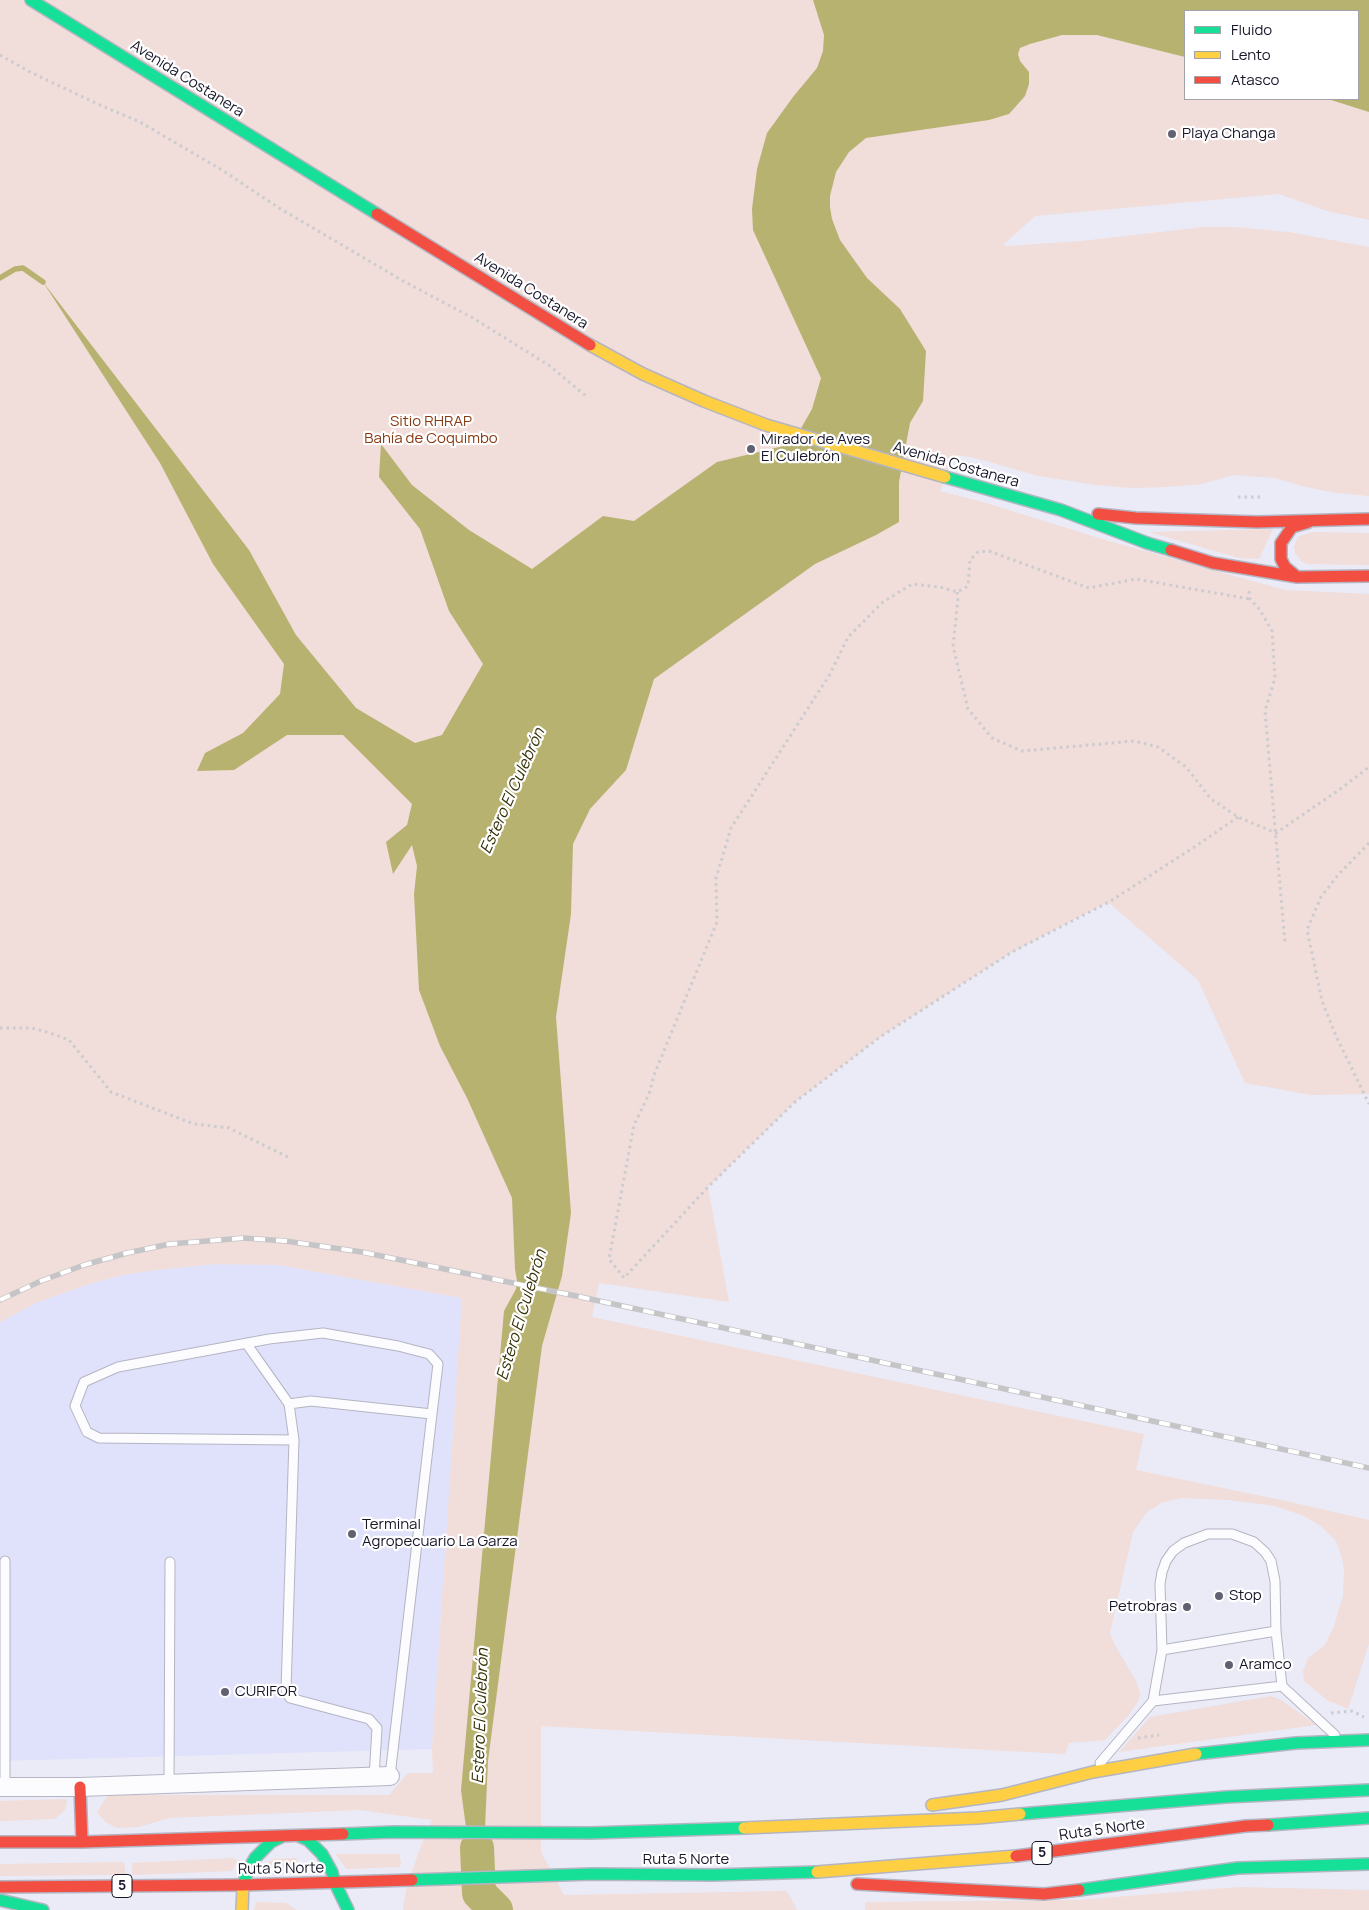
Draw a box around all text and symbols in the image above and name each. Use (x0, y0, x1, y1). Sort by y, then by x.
legend (1184, 10, 1359, 100)
text: Fluido (1231, 19, 1272, 40)
street label: Avenida Costanera (127, 37, 247, 121)
text: Lento (1231, 44, 1271, 65)
text: Atasco (1231, 69, 1279, 90)
place label: Playa Changa (1182, 125, 1275, 143)
marker: Playa Changa (1166, 128, 1178, 140)
street label: Avenida Costanera (471, 249, 591, 333)
park label: Sitio RHRAP Bahía de Coquimbo (364, 413, 498, 448)
place label: Mirador de Aves El Culebrón (761, 431, 870, 466)
street label: Avenida Costanera (891, 438, 1021, 492)
marker: Mirador de Aves El Culebrón (745, 443, 757, 455)
water label: Estero El Culebrón (477, 725, 549, 857)
water label: Estero El Culebrón (493, 1247, 551, 1383)
place label: Terminal Agropecuario La Garza (362, 1516, 518, 1551)
marker: Terminal Agropecuario La Garza (346, 1528, 358, 1540)
place label: Stop (1229, 1587, 1262, 1605)
marker: Stop (1213, 1590, 1225, 1602)
place label: Petrobras (1109, 1598, 1177, 1616)
marker: Petrobras (1181, 1601, 1193, 1613)
water label: Estero El Culebrón (469, 1648, 493, 1784)
place label: Aramco (1239, 1656, 1292, 1674)
marker: Aramco (1223, 1659, 1235, 1671)
place label: CURIFOR (235, 1683, 297, 1701)
marker: CURIFOR (219, 1686, 231, 1698)
street label: Ruta 5 Norte (1058, 1815, 1146, 1845)
road number: 5 (1032, 1842, 1052, 1865)
street label: Ruta 5 Norte (643, 1851, 729, 1869)
street label: Ruta 5 Norte (238, 1859, 324, 1879)
road number: 5 (112, 1874, 132, 1898)

